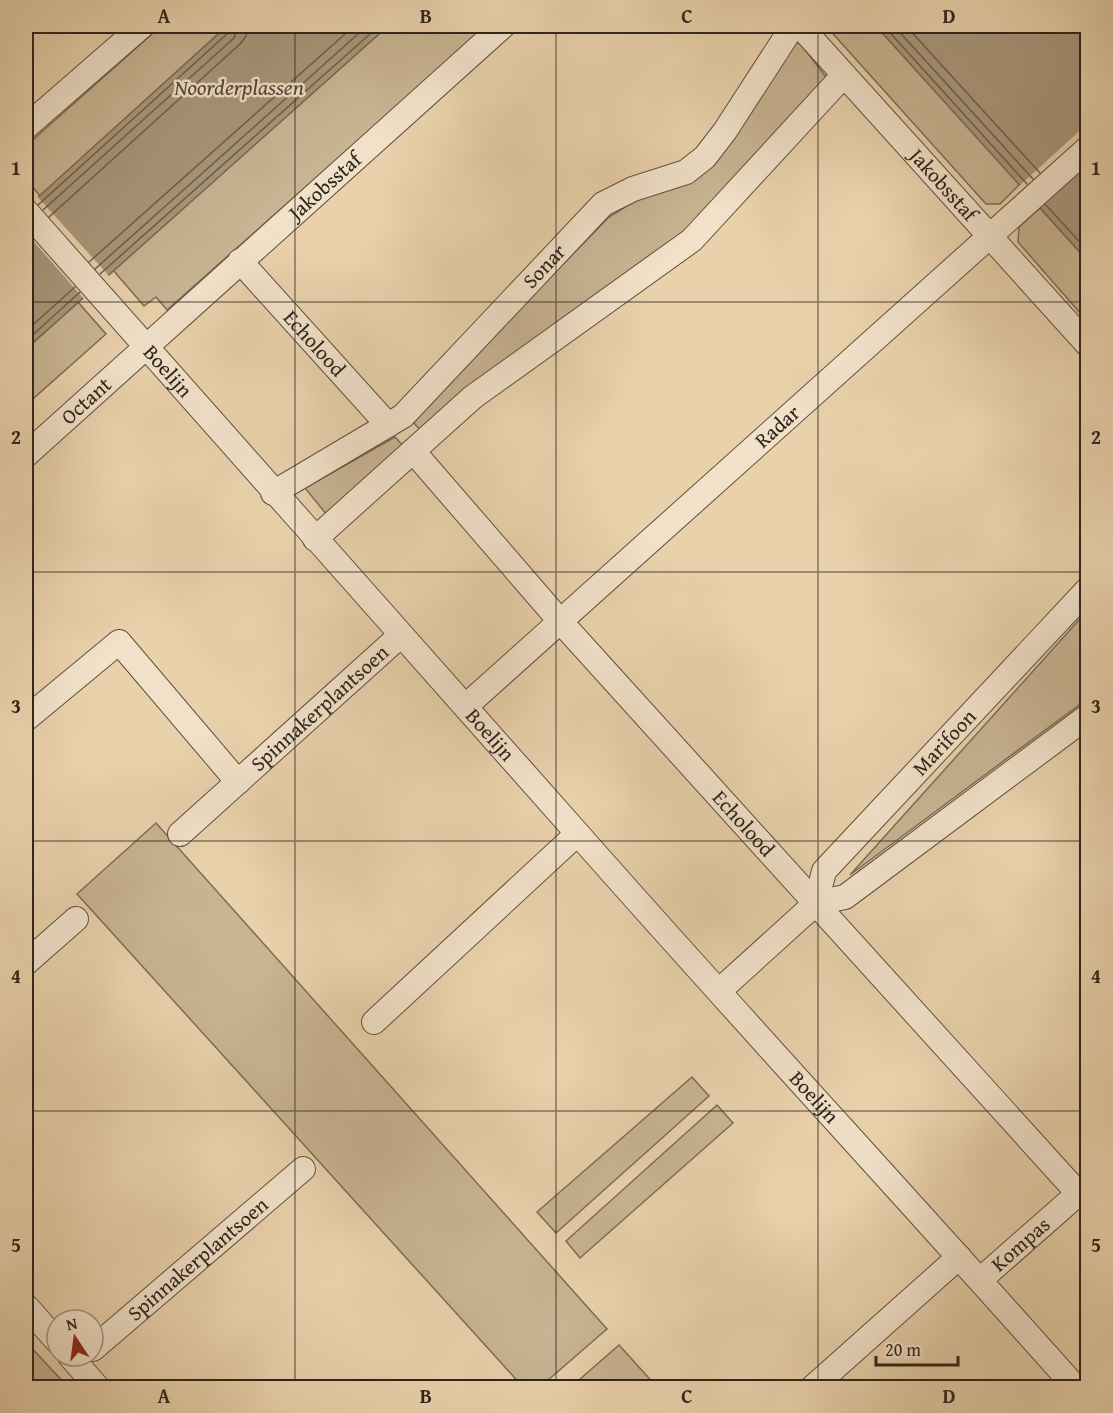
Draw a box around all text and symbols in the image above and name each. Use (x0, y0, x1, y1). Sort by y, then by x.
text: A (158, 1, 171, 30)
text: B (420, 1, 432, 30)
text: C (681, 1, 693, 30)
text: D (942, 1, 956, 30)
water label: Noorderplassen (173, 71, 304, 103)
street label: Jakobsstaf (900, 139, 987, 230)
street label: Jakobsstaf (279, 143, 370, 229)
text: 1 (11, 153, 21, 182)
text: 1 (1091, 153, 1101, 182)
street label: Sonar (515, 236, 573, 295)
street label: Echolood (276, 303, 354, 384)
street label: Boelijn (136, 338, 200, 404)
street label: Octant (54, 369, 118, 432)
street label: Radar (747, 397, 807, 455)
text: 2 (11, 422, 21, 451)
text: 2 (1091, 422, 1101, 451)
street label: Spinnakerplantsoen (243, 637, 396, 779)
text: 3 (11, 691, 21, 720)
text: 3 (1091, 691, 1101, 720)
street label: Boelijn (459, 701, 523, 768)
street label: Marifoon (905, 702, 983, 783)
street label: Echolood (705, 783, 783, 864)
text: 4 (11, 961, 21, 990)
text: 4 (1091, 961, 1101, 990)
street label: Boelijn (782, 1064, 847, 1130)
street label: Spinnakerplantsoen (120, 1189, 275, 1328)
street label: Kompas (984, 1209, 1057, 1279)
text: 5 (11, 1230, 21, 1259)
text: 5 (1091, 1230, 1101, 1259)
north arrow (45, 1308, 105, 1368)
text: N (64, 1310, 80, 1336)
scale bar (876, 1329, 958, 1367)
text: 20 m (885, 1336, 921, 1363)
text: A (158, 1381, 171, 1410)
text: B (420, 1381, 432, 1410)
text: C (681, 1381, 693, 1410)
text: D (942, 1381, 956, 1410)

